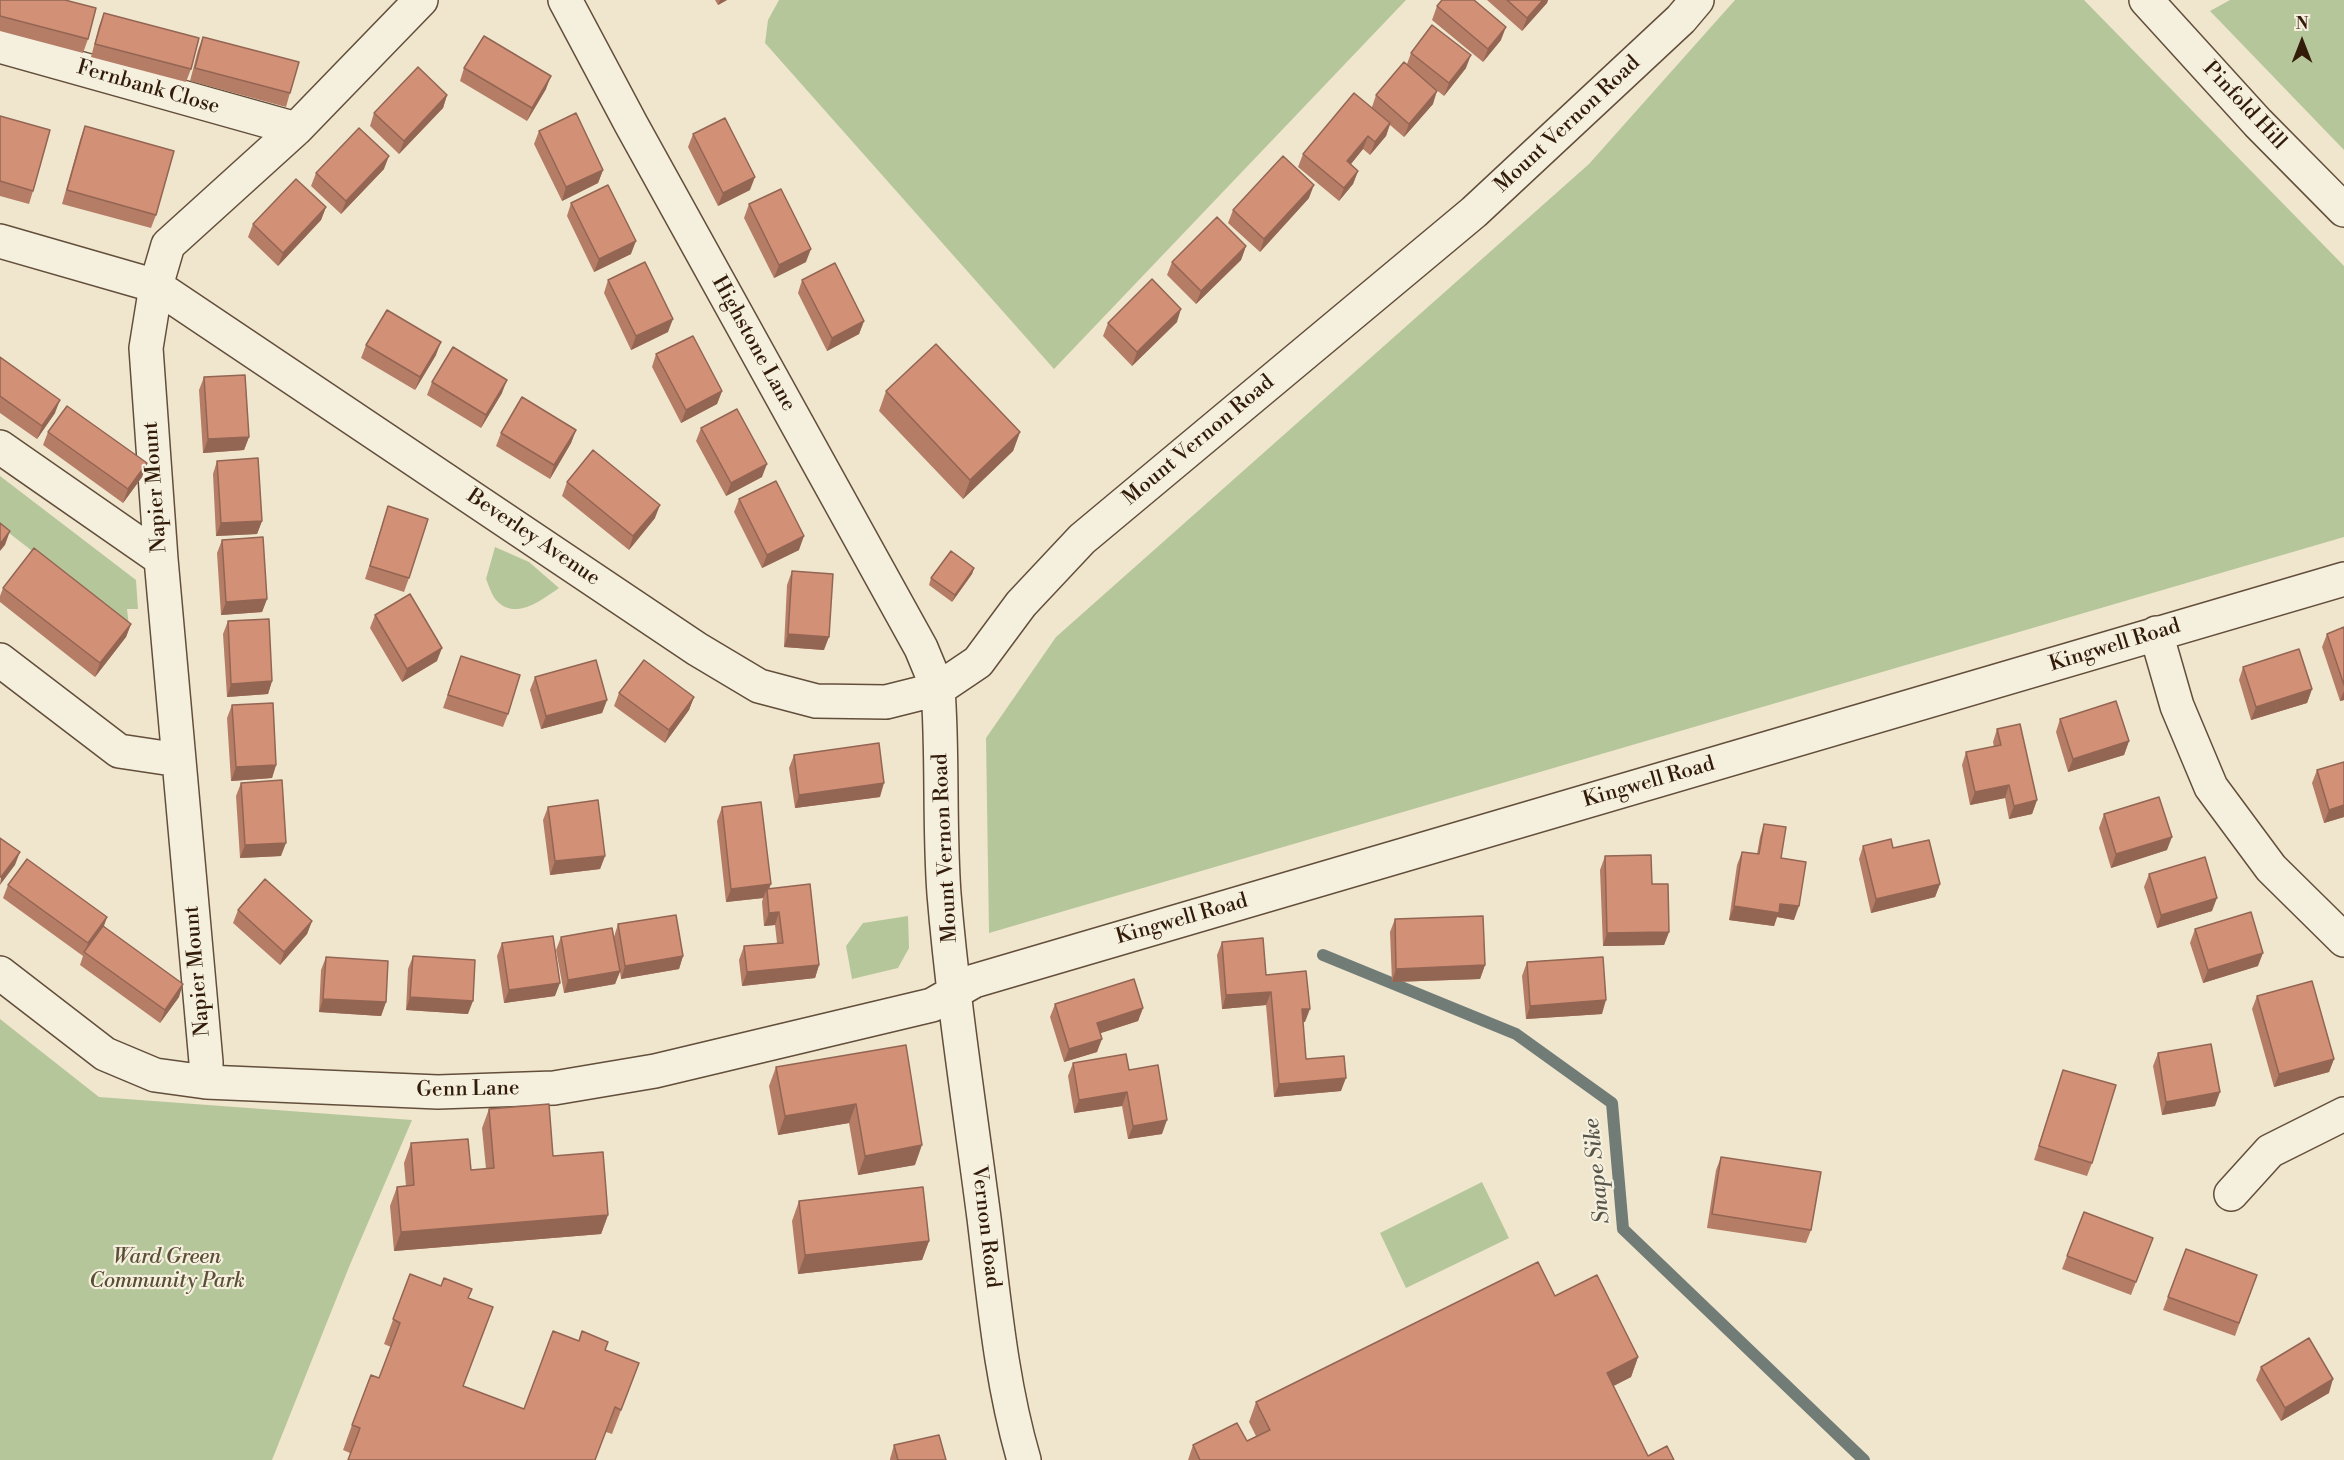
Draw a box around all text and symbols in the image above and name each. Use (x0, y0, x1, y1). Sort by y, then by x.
north arrow (2272, 12, 2332, 72)
text: N (2296, 14, 2308, 34)
street label: Mount Vernon Road (1490, 51, 1646, 199)
street label: Fernbank Close (74, 56, 222, 120)
street label: Pinfold Hill (2197, 57, 2291, 155)
street label: Highstone Lane (705, 272, 801, 416)
street label: Mount Vernon Road (1118, 370, 1280, 512)
street label: Napier Mount (139, 421, 173, 553)
street label: Beverley Avenue (462, 484, 604, 592)
street label: Kingwell Road (2046, 614, 2184, 678)
street label: Kingwell Road (1580, 752, 1718, 814)
street label: Mount Vernon Road (928, 753, 964, 943)
street label: Kingwell Road (1113, 889, 1251, 951)
street label: Napier Mount (180, 905, 216, 1037)
street label: Genn Lane (416, 1077, 520, 1103)
water label: Snape Sike (1579, 1117, 1617, 1225)
street label: Vernon Road (965, 1164, 1005, 1290)
park label: Ward Green Community Park (89, 1245, 245, 1295)

